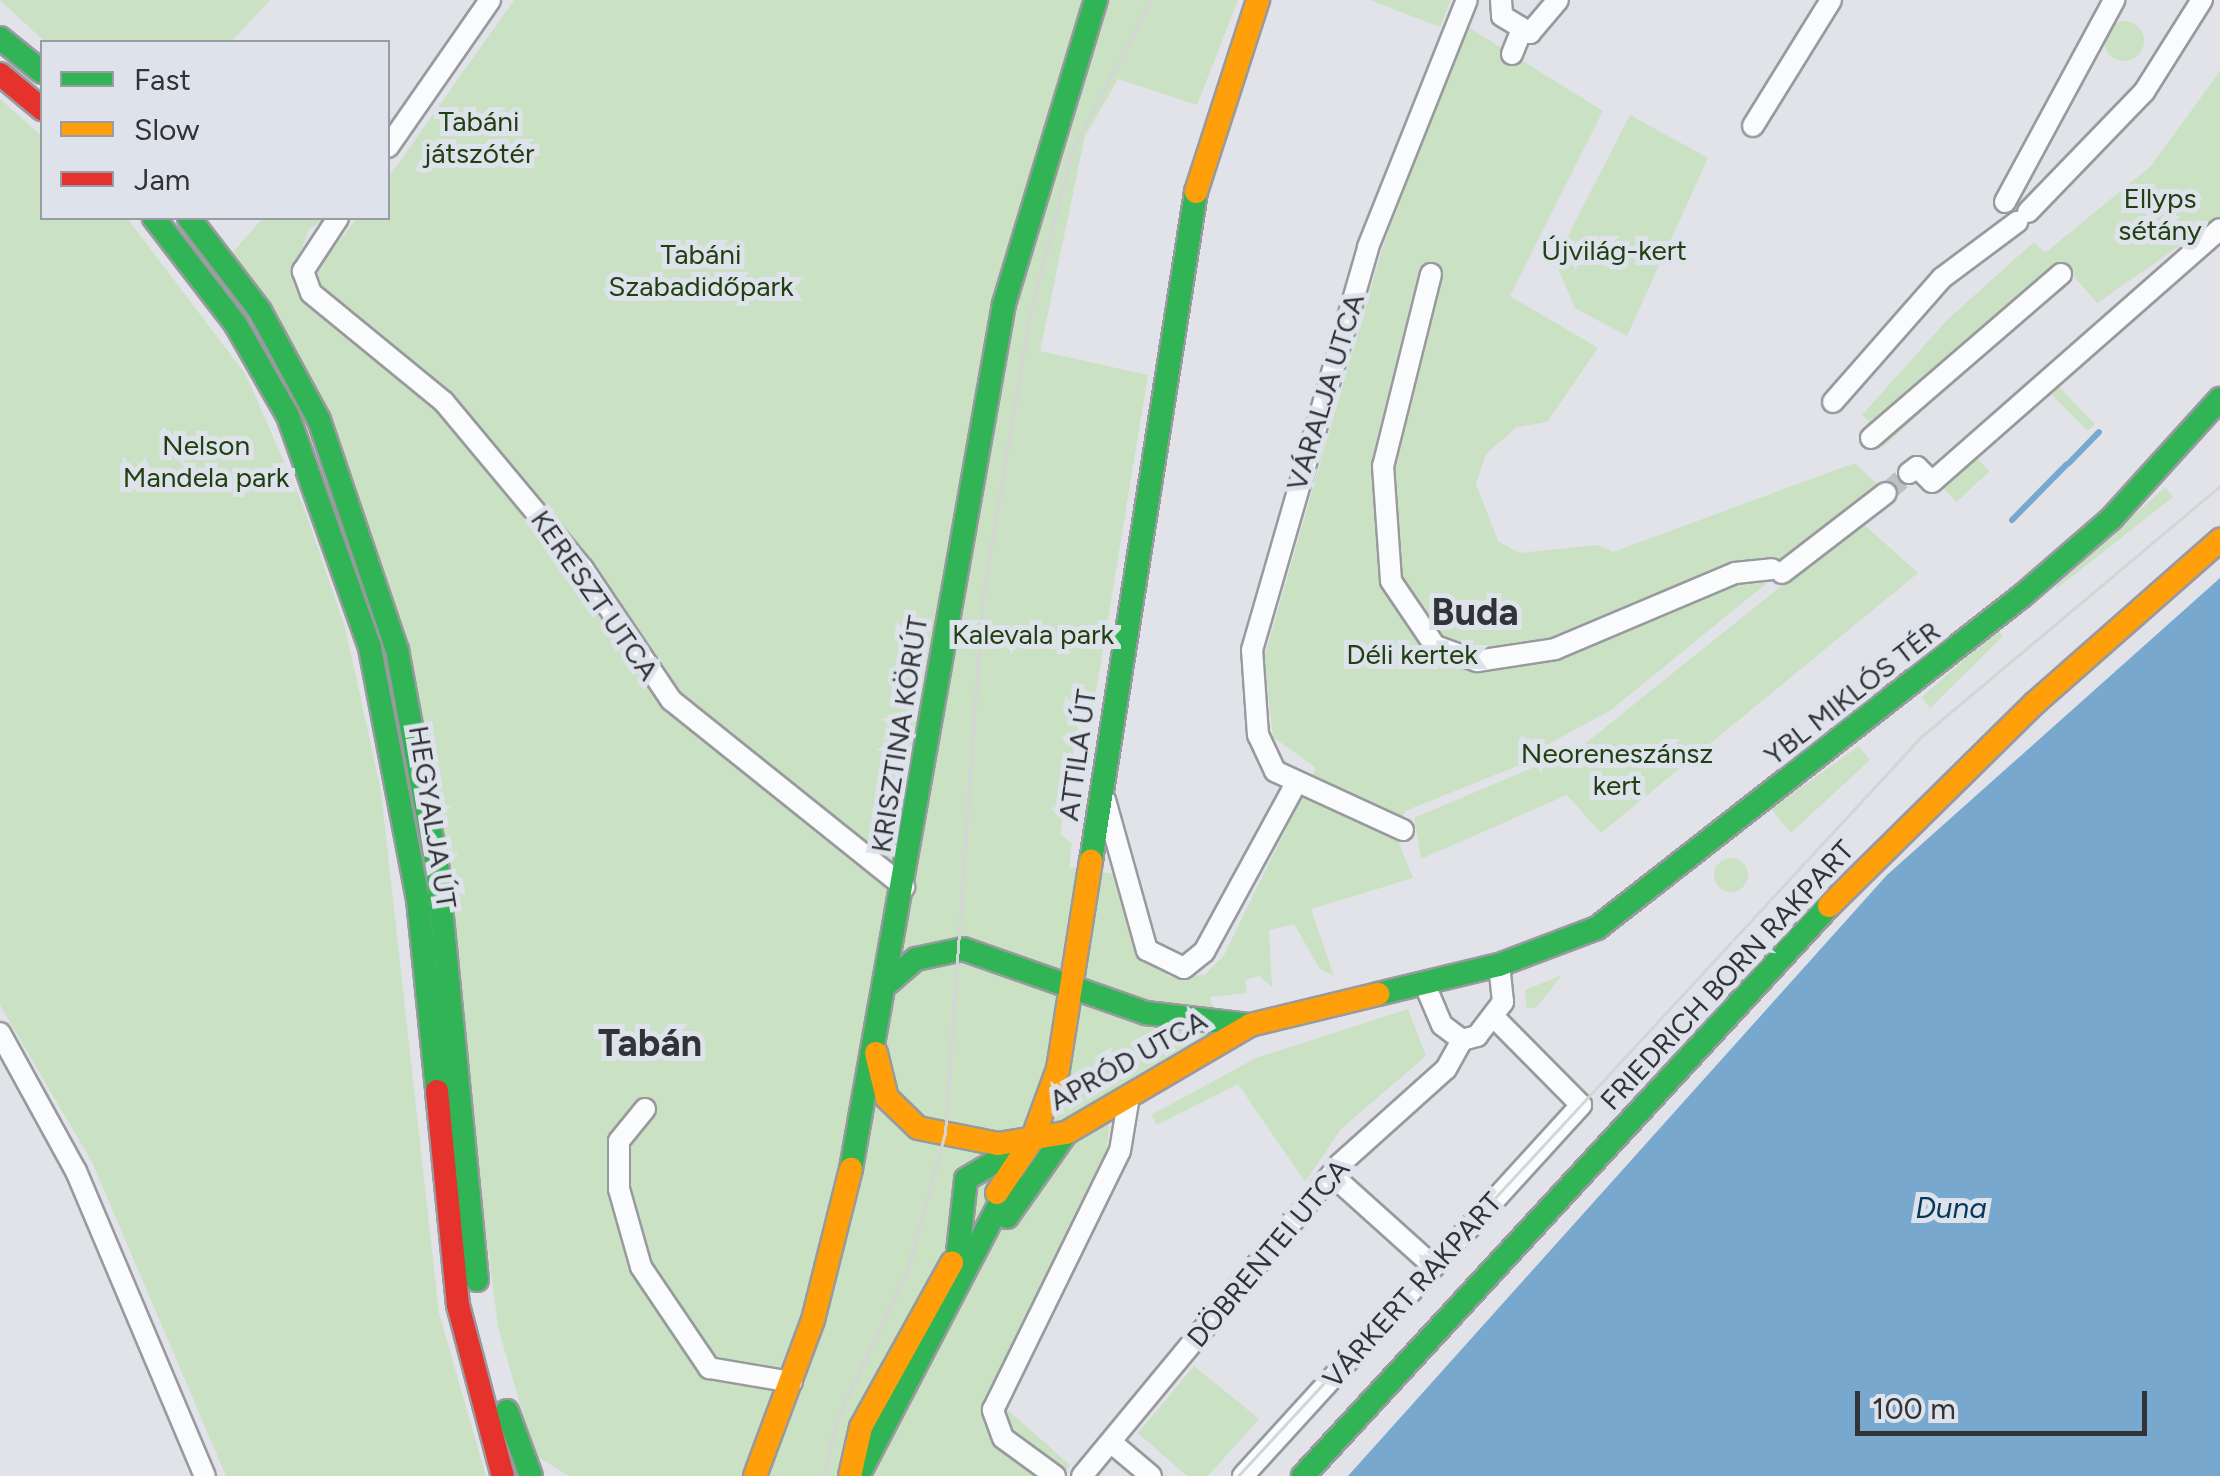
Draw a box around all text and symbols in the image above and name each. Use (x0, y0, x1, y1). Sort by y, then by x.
legend (40, 40, 390, 220)
text: Fast (134, 61, 191, 98)
park label: Tabáni játszótér (424, 104, 534, 170)
text: Slow (134, 111, 200, 148)
text: Jam (134, 161, 190, 198)
park label: Ellyps sétány (2118, 181, 2202, 247)
park label: Újvilág-kert (1541, 233, 1687, 267)
park label: Tabáni Szabadidőpark (608, 237, 794, 303)
street label: VÁRALJA UTCA (1279, 290, 1371, 494)
park label: Nelson Mandela park (123, 428, 289, 494)
street label: KERESZT UTCA (524, 504, 666, 686)
district label: Buda (1431, 590, 1519, 636)
street label: KRISZTINA KÖRÚT (864, 613, 934, 855)
street label: YBL MIKLÓS TÉR (1757, 614, 1947, 772)
park label: Kalevala park (952, 617, 1114, 651)
park label: Déli kertek (1346, 637, 1478, 671)
street label: ATTILA ÚT (1051, 687, 1103, 823)
street label: HEGYALJA ÚT (402, 723, 464, 911)
park label: Neoreneszánsz kert (1521, 736, 1713, 802)
street label: FRIEDRICH BORN RAKPART (1593, 833, 1861, 1117)
street label: APRÓD UTCA (1043, 1003, 1213, 1117)
district label: Tabán (598, 1021, 702, 1067)
street label: DÖBRENTEI UTCA (1180, 1152, 1356, 1354)
street label: VÁRKERT RAKPART (1316, 1185, 1508, 1395)
water label: Duna (1915, 1190, 1987, 1226)
scale bar (1860, 1371, 2152, 1433)
text: 100 m (1872, 1390, 1956, 1427)

